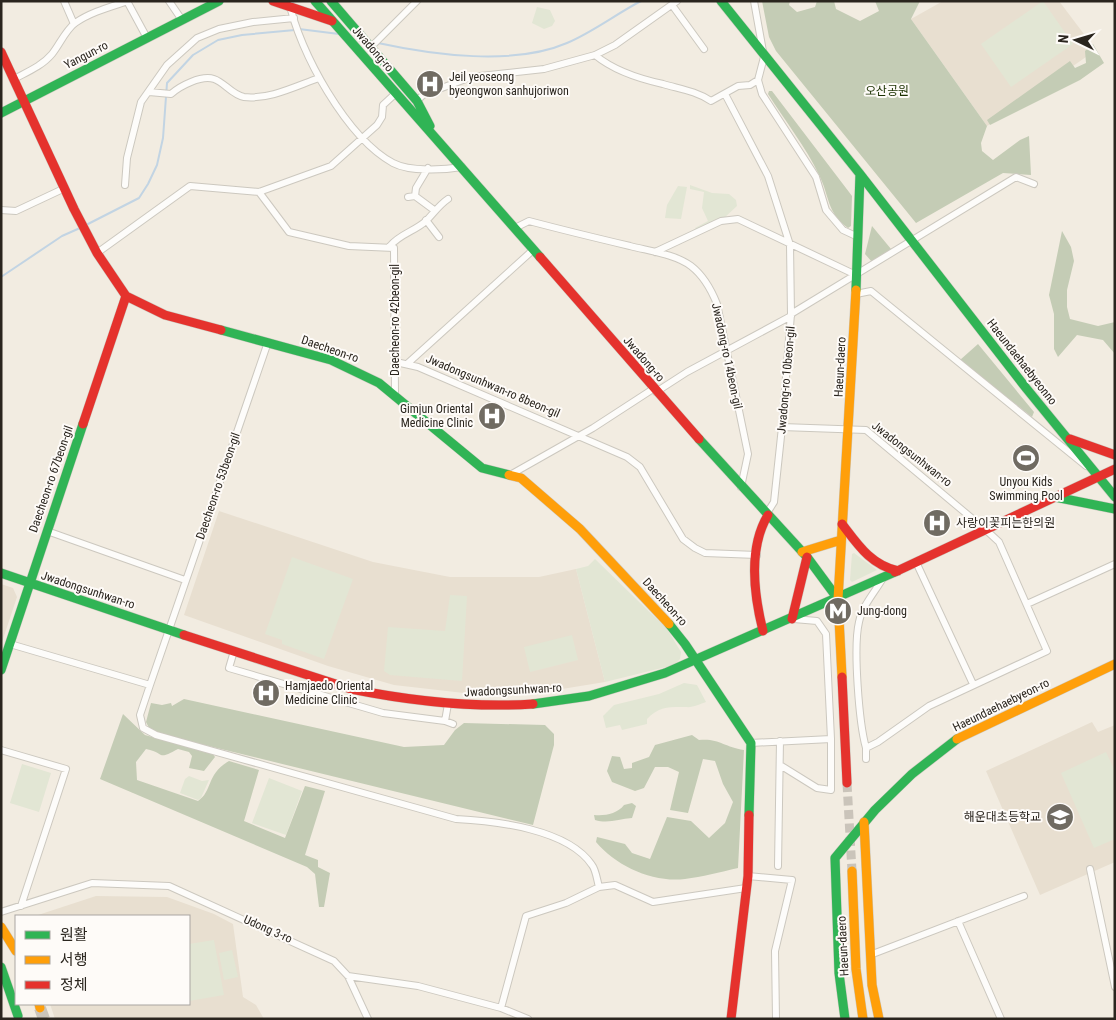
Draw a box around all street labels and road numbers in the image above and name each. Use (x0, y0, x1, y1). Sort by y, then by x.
street label: Jwadong-ro (349, 23, 397, 75)
street label: Yangun-ro (62, 38, 110, 72)
street label: Daecheon-ro 42beon-gil (388, 264, 402, 376)
street label: Jwadong-ro 14beon-gil (709, 302, 745, 410)
street label: Haeundaehaebyeonno (984, 316, 1060, 408)
street label: Jwadong-ro 10beon-gil (774, 326, 798, 434)
street label: Daecheon-ro (300, 333, 360, 365)
street label: Jwadong-ro (620, 333, 668, 385)
street label: Haeun-daero (831, 337, 849, 397)
street label: Jwadongsunhwan-ro 8beon-gil (424, 351, 562, 421)
street label: Jwadongsunhwan-ro (869, 418, 955, 490)
street label: Daecheon-ro 67beon-gil (26, 424, 76, 534)
street label: Daecheon-ro 53beon-gil (193, 431, 243, 541)
street label: Jwadongsunhwan-ro (39, 568, 137, 612)
street label: Daecheon-ro (640, 575, 690, 629)
street label: Haeundaehaebyeon-ro (950, 676, 1052, 734)
street label: Jwadongsunhwan-ro (464, 680, 562, 700)
street label: Udong 3-ro (242, 912, 294, 946)
street label: Haeun-daero (834, 916, 852, 976)

